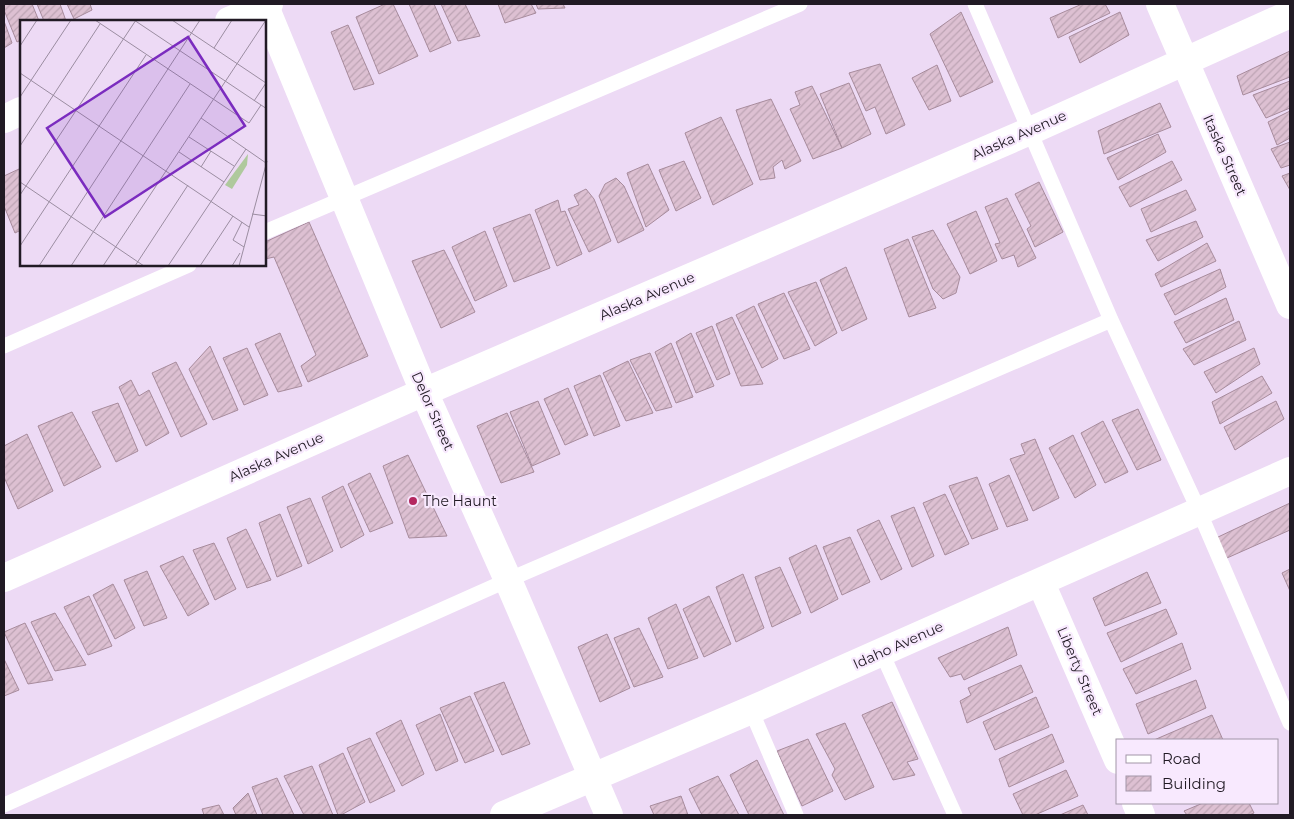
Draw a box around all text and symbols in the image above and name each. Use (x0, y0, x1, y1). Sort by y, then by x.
inset map (20, 20, 266, 266)
street label: Alaska Avenue (969, 106, 1069, 164)
street label: Itaska Street (1199, 112, 1251, 199)
street label: Alaska Avenue (597, 268, 697, 324)
street label: Delor Street (408, 369, 458, 453)
street label: Alaska Avenue (226, 428, 326, 486)
place label: The Haunt (423, 492, 497, 510)
marker: The Haunt (407, 495, 419, 507)
street label: Idaho Avenue (850, 617, 946, 673)
street label: Liberty Street (1053, 624, 1107, 718)
legend (1116, 739, 1279, 804)
text: Road (1162, 749, 1201, 768)
text: Building (1162, 774, 1226, 793)

